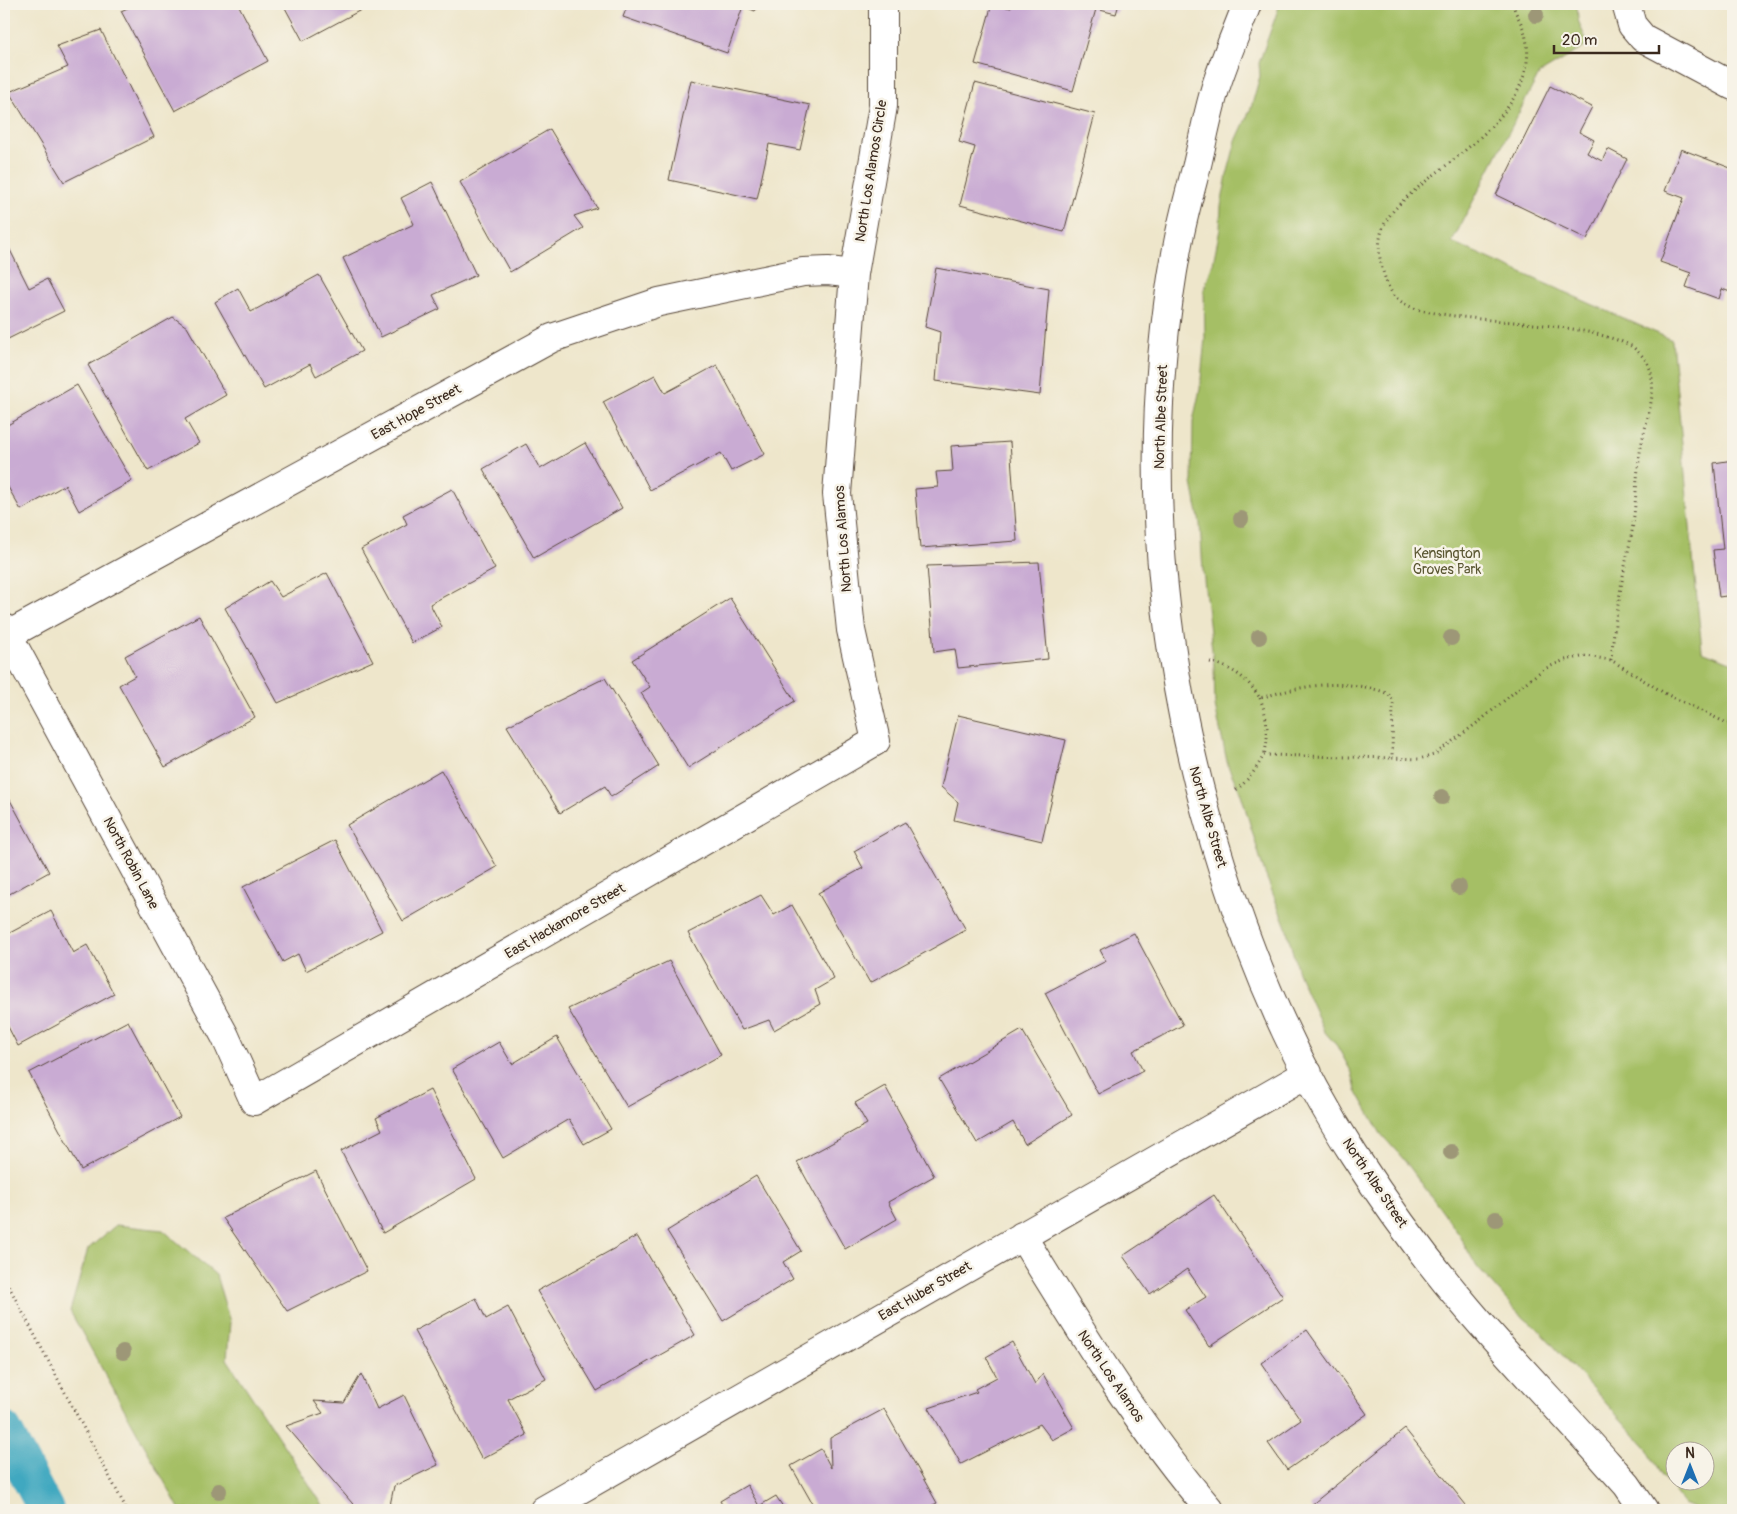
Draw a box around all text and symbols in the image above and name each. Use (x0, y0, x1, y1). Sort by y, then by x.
scale bar (1554, 22, 1660, 54)
text: 20 m (1562, 31, 1597, 50)
street label: North Los Alamos Circle (851, 99, 891, 243)
street label: North Albe Street (1151, 364, 1171, 469)
street label: East Hope Street (368, 380, 464, 444)
street label: North Los Alamos (831, 484, 855, 593)
park label: Kensington Groves Park (1413, 545, 1481, 578)
street label: North Albe Street (1185, 764, 1231, 870)
street label: North Robin Lane (100, 814, 162, 912)
street label: East Hackamore Street (502, 879, 629, 962)
street label: North Albe Street (1339, 1135, 1411, 1231)
street label: East Huber Street (876, 1257, 975, 1324)
street label: North Los Alamos (1074, 1327, 1148, 1426)
north arrow (1664, 1442, 1714, 1492)
text: N (1685, 1445, 1695, 1462)

